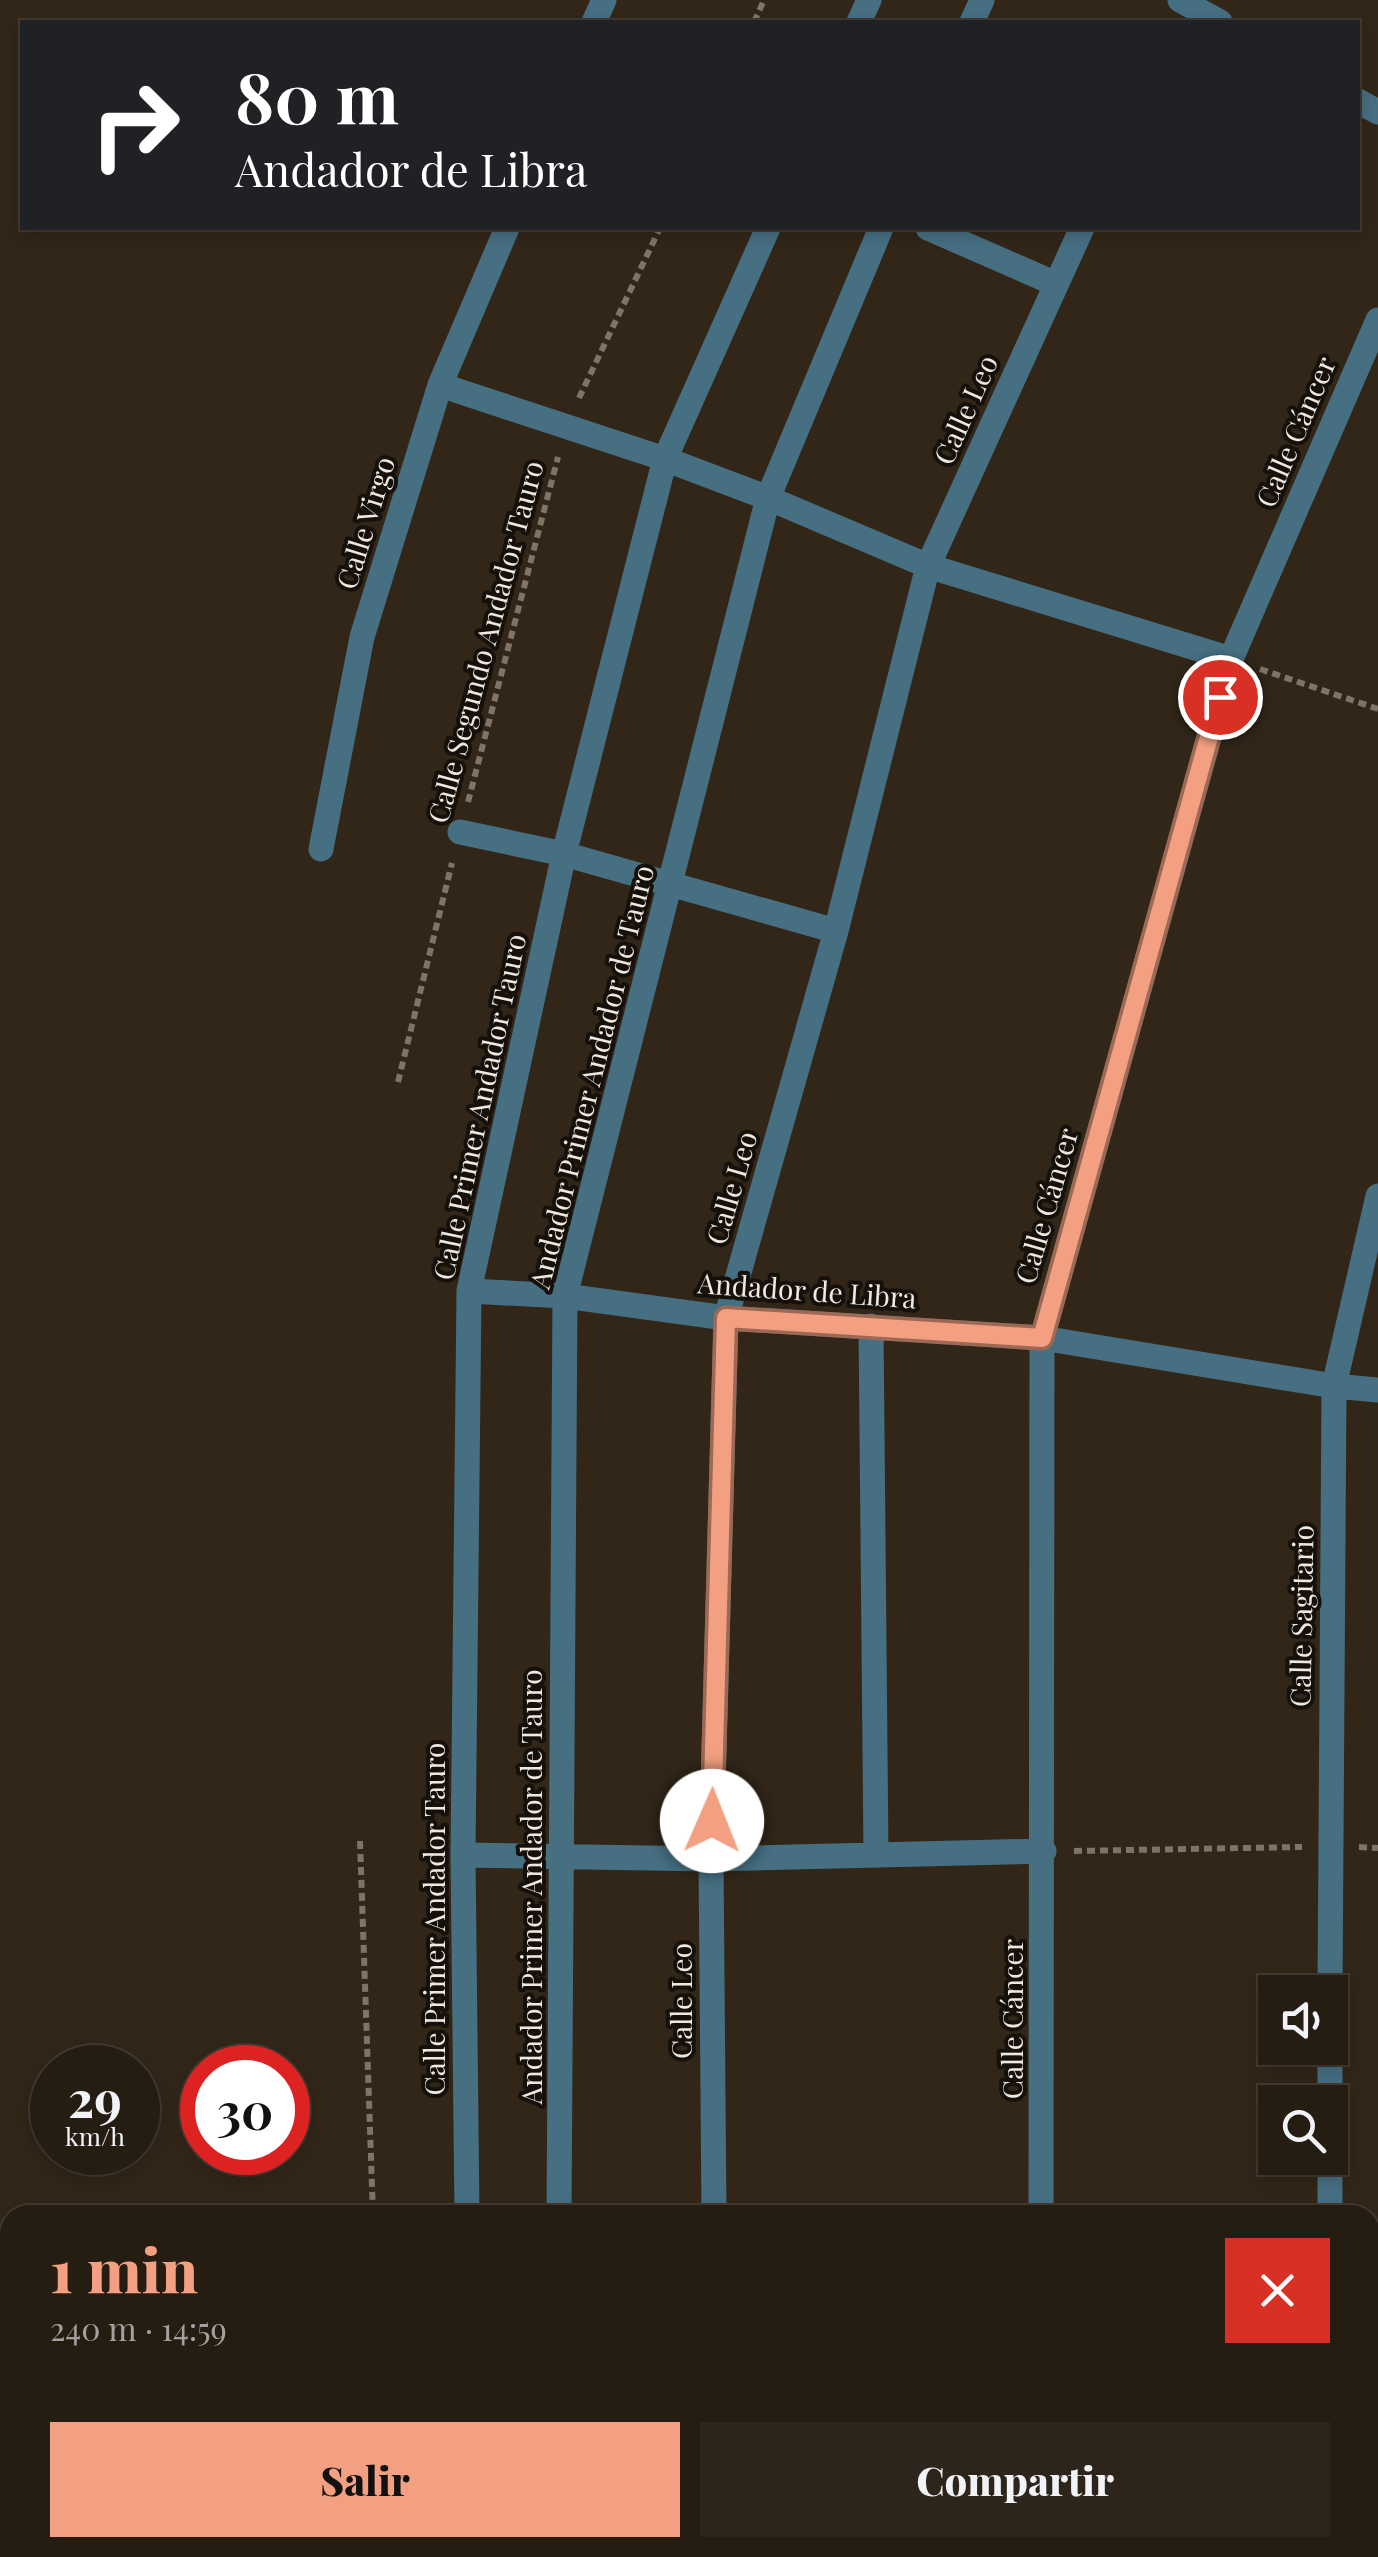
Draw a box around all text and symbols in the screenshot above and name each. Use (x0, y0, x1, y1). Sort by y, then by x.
text: 80 m (235, 48, 399, 142)
icon: right (70, 60, 200, 190)
text: Andador de Libra (235, 138, 587, 198)
street label: Calle Leo (924, 349, 1005, 470)
street label: Calle Cáncer (1246, 350, 1343, 512)
street label: Calle Virgo (327, 452, 402, 593)
street label: Calle Segundo Andador Tauro (418, 456, 551, 827)
pin (1178, 655, 1263, 740)
icon: arrive (1193, 670, 1248, 725)
street label: Andador Primer Andador de Tauro (520, 861, 661, 1293)
street label: Calle Primer Andador Tauro (424, 930, 533, 1283)
street label: Calle Cáncer (1006, 1123, 1086, 1288)
street label: Calle Leo (697, 1127, 764, 1248)
street label: Andador de Libra (695, 1263, 918, 1316)
street label: Calle Sagitario (1280, 1525, 1321, 1707)
street label: Andador Primer Andador de Tauro (512, 1669, 549, 2106)
street label: Calle Primer Andador Tauro (415, 1743, 452, 2095)
position arrow (660, 1769, 764, 1873)
street label: Calle Cáncer (993, 1938, 1030, 2099)
street label: Calle Leo (662, 1943, 699, 2059)
map controls (1258, 1975, 1348, 2175)
button: sound (1258, 1975, 1348, 2065)
speed limit sign: 30 (180, 2045, 310, 2175)
text: 29 (68, 2064, 122, 2131)
button: search (1258, 2085, 1348, 2175)
text: km/h (65, 2119, 125, 2152)
text: 1 min (50, 2228, 198, 2308)
button: close (1225, 2238, 1330, 2343)
text: 240 m · 14:59 (50, 2306, 227, 2349)
button: Salir (50, 2422, 680, 2537)
button: Compartir (700, 2422, 1330, 2537)

